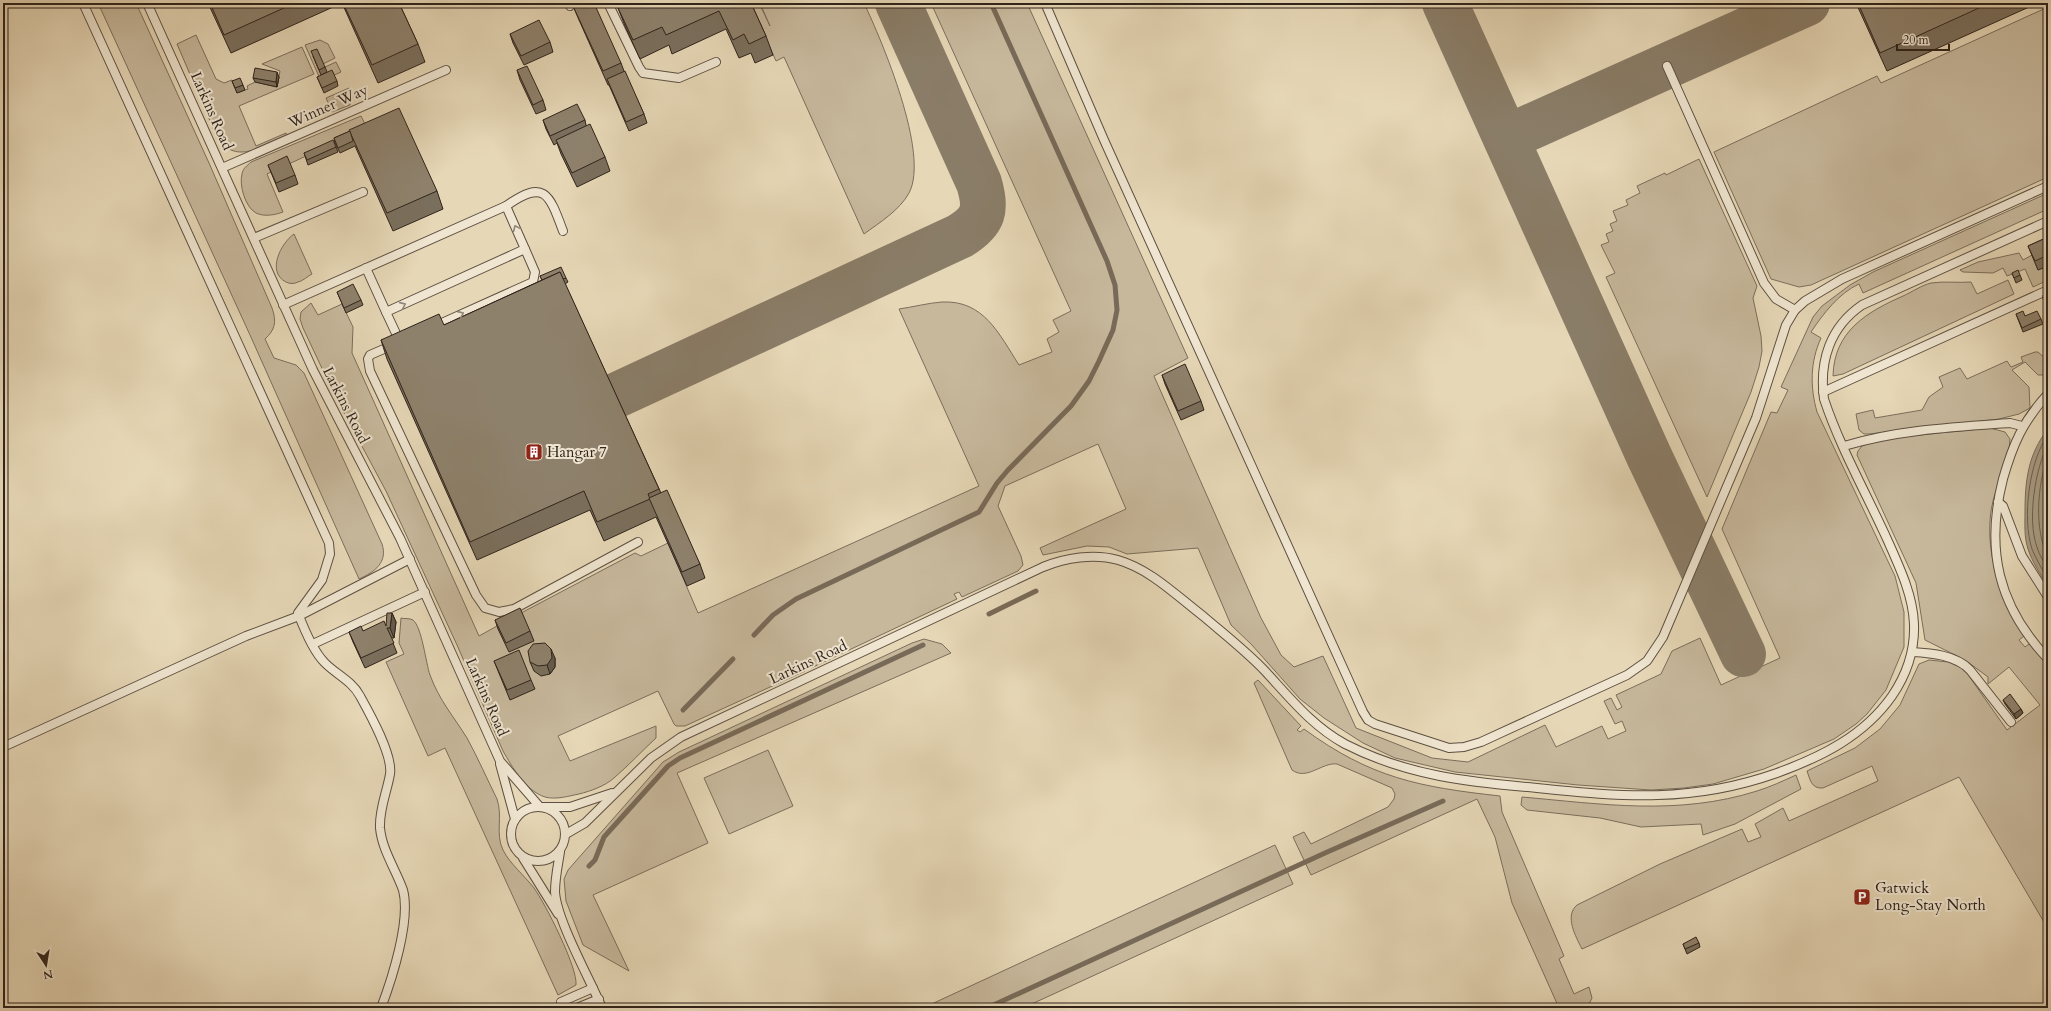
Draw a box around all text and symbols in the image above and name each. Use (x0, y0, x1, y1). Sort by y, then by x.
scale bar (1897, 26, 1949, 52)
text: 20 m (1903, 32, 1930, 48)
street label: Larkins Road (186, 69, 238, 153)
street label: Winner Way (284, 80, 371, 133)
one-way arrow (513, 224, 521, 232)
one-way arrow (399, 301, 406, 309)
one-way arrow (456, 311, 464, 319)
street label: Larkins Road (318, 363, 374, 447)
building icon: Hangar 7 (524, 442, 544, 462)
place label: Hangar 7 (547, 442, 607, 462)
street label: Larkins Road (766, 635, 850, 689)
street label: Larkins Road (461, 655, 513, 739)
place label: Gatwick Long-Stay North (1875, 878, 1987, 915)
parking icon: Gatwick Long-Stay North (1852, 887, 1872, 907)
north arrow (26, 945, 66, 985)
text: N (41, 966, 54, 983)

